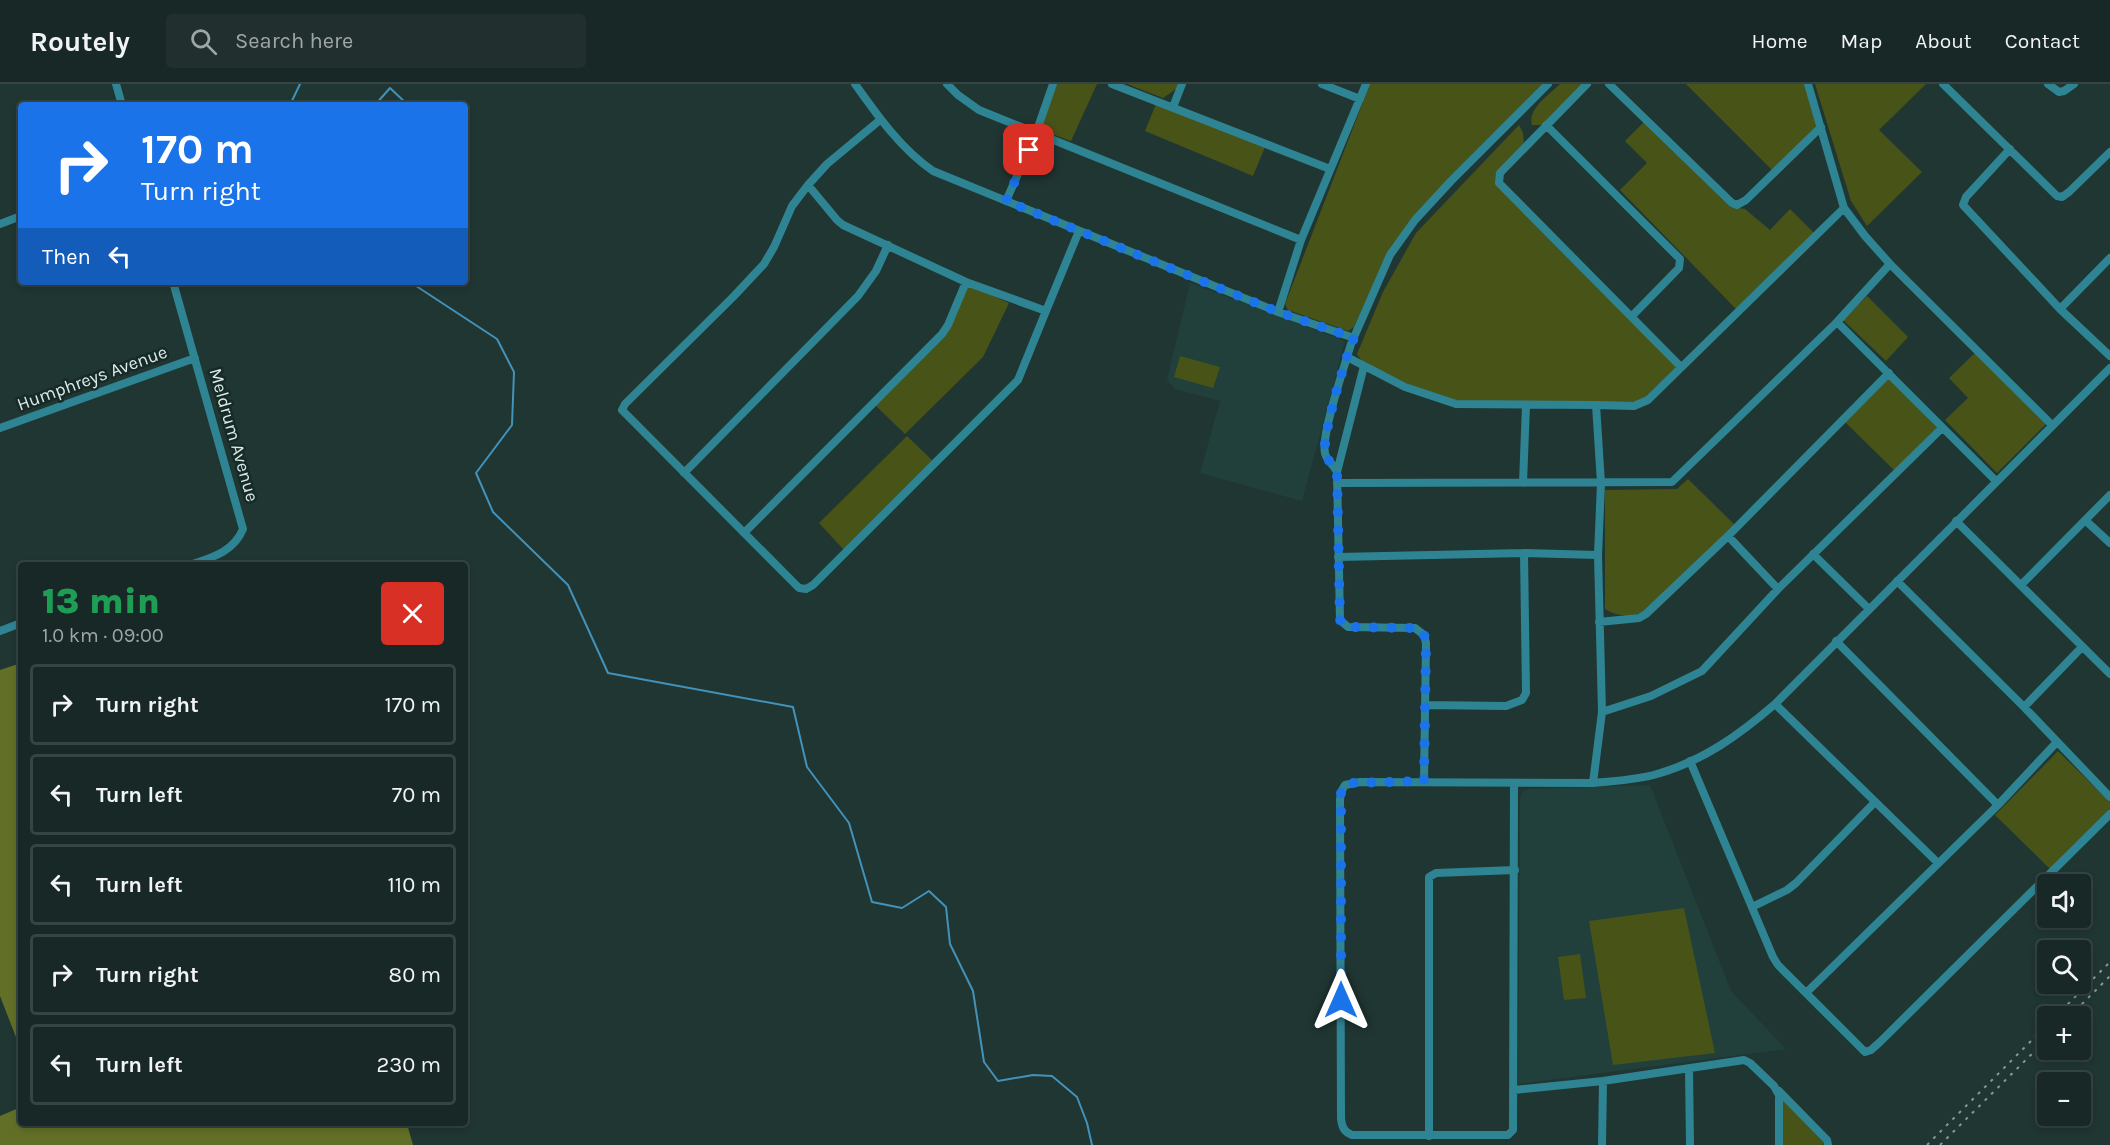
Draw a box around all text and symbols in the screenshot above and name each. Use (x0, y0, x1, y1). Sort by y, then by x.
search box (166, 14, 586, 68)
text: Routely (30, 25, 130, 58)
icon: search (187, 25, 220, 58)
text: Search here (235, 28, 353, 54)
text: Home (1752, 29, 1808, 53)
text: Map (1841, 29, 1882, 53)
text: About (1915, 29, 1972, 53)
text: Contact (2005, 29, 2080, 53)
text: 170 m (141, 124, 254, 174)
pin (1003, 124, 1054, 175)
icon: right (42, 126, 120, 204)
icon: arrive (1012, 133, 1045, 166)
text: Turn right (141, 175, 261, 207)
icon: left (103, 240, 136, 273)
text: Then (42, 244, 91, 270)
street label: Humphreys Avenue (14, 341, 170, 415)
street label: Meldrum Avenue (204, 366, 264, 504)
text: 13 min (42, 580, 160, 622)
button: close (381, 582, 444, 645)
text: 1.0 km · 09:00 (42, 624, 164, 647)
icon: right (45, 688, 78, 721)
text: Turn right (96, 692, 199, 718)
text: 170 m (385, 692, 441, 718)
icon: left (45, 778, 78, 811)
text: Turn left (96, 782, 183, 808)
text: 70 m (392, 782, 441, 808)
icon: left (45, 868, 78, 901)
text: Turn left (96, 872, 183, 898)
text: 110 m (388, 872, 441, 898)
map controls (2037, 874, 2091, 1126)
button: sound (2037, 874, 2091, 928)
button: search (2037, 940, 2091, 994)
icon: right (45, 958, 78, 991)
text: Turn right (96, 962, 199, 988)
text: 80 m (389, 962, 441, 988)
position arrow (1309, 968, 1373, 1032)
button: + (2037, 1006, 2091, 1060)
icon: left (45, 1048, 78, 1081)
text: Turn left (96, 1052, 183, 1078)
text: 230 m (376, 1052, 441, 1078)
button: − (2037, 1072, 2091, 1126)

